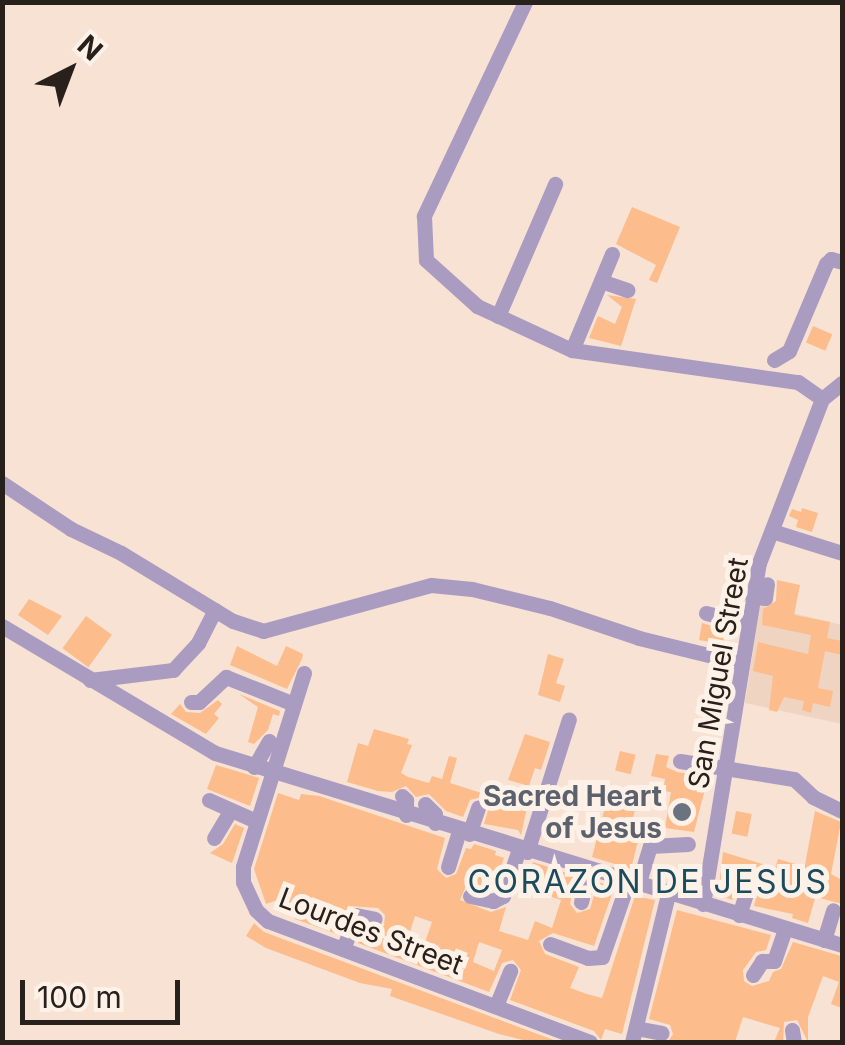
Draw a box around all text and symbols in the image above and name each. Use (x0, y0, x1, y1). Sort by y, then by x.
north arrow (20, 20, 120, 120)
text: N (71, 28, 109, 67)
street label: San Miguel Street (681, 555, 755, 791)
place label: Sacred Heart of Jesus (483, 779, 662, 845)
marker: Sacred Heart of Jesus (671, 801, 693, 823)
district label: CORAZON DE JESUS (468, 863, 828, 901)
street label: Lourdes Street (274, 880, 468, 982)
scale bar (25, 960, 185, 1022)
text: 100 m (37, 979, 122, 1015)

